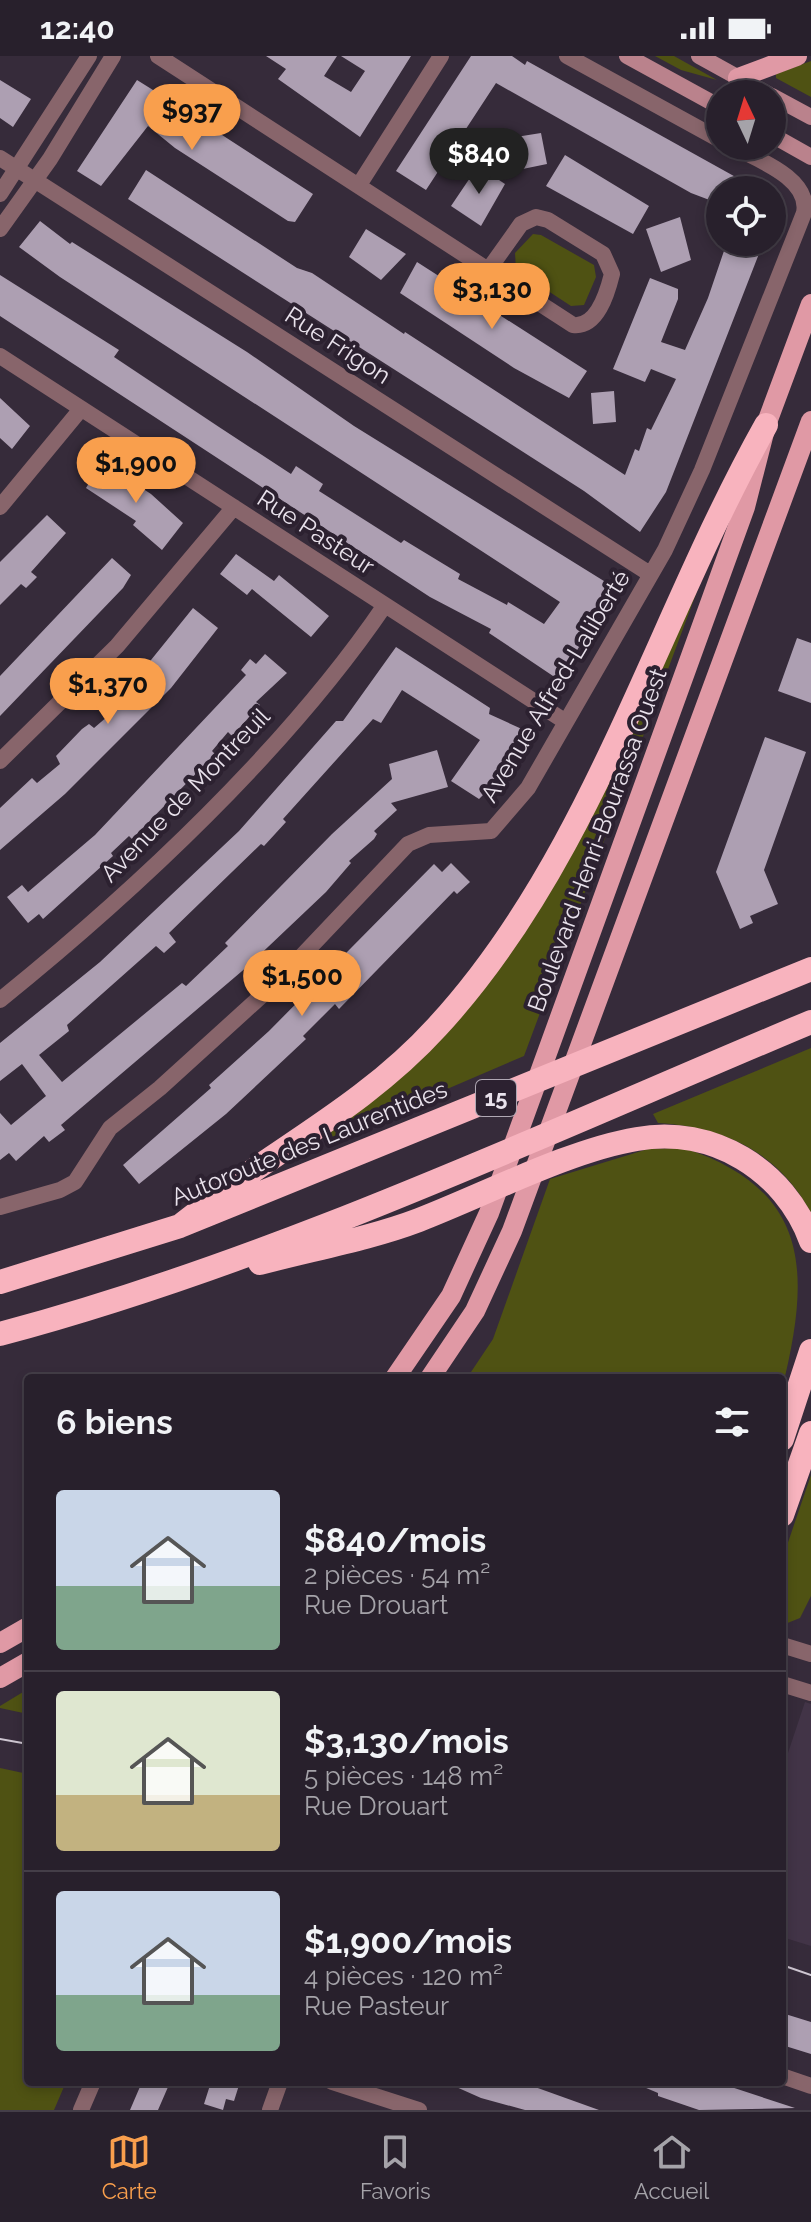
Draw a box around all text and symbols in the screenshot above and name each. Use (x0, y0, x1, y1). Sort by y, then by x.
text: 12:40 (40, 11, 115, 46)
north arrow (706, 80, 786, 160)
map controls (706, 80, 786, 256)
pin: $937 (145, 84, 239, 152)
text: $937 (162, 95, 222, 125)
pin: $840 (432, 128, 526, 196)
text: $840 (448, 139, 511, 169)
button: locate (706, 176, 786, 256)
pin: $3,130 (427, 263, 557, 331)
text: $3,130 (452, 274, 532, 304)
street label: Rue Frigon (280, 300, 396, 390)
pin: $1,900 (71, 437, 201, 505)
text: $1,900 (95, 448, 177, 478)
street label: Rue Pasteur (252, 483, 381, 581)
street label: Avenue Alfred-Laliberté (474, 565, 636, 807)
pin: $1,370 (43, 658, 173, 726)
street label: Boulevard Henri-Bourassa Ouest (521, 664, 673, 1016)
text: $1,370 (68, 669, 148, 699)
street label: Avenue de Montreuil (94, 702, 276, 888)
pin: $1,500 (237, 950, 367, 1018)
text: $1,500 (261, 961, 343, 991)
street label: Autoroute des Laurentides (167, 1074, 451, 1212)
road number: 15 (476, 1080, 516, 1116)
icon: filters (710, 1400, 754, 1444)
text: 6 biens (56, 1402, 173, 1442)
text: $840/mois (304, 1520, 486, 1560)
icon: home (120, 1522, 216, 1618)
text: 2 pièces · 54 m² (304, 1560, 490, 1590)
text: Rue Drouart (304, 1590, 448, 1620)
text: $3,130/mois (304, 1721, 509, 1761)
icon: home (120, 1723, 216, 1819)
text: 5 pièces · 148 m² (304, 1761, 503, 1791)
text: Rue Drouart (304, 1791, 448, 1821)
text: $1,900/mois (304, 1921, 512, 1961)
icon: home (120, 1923, 216, 2019)
text: 4 pièces · 120 m² (304, 1961, 503, 1991)
text: Rue Pasteur (304, 1991, 449, 2021)
tab: Carte (102, 2130, 157, 2204)
tab: Favoris (360, 2130, 431, 2204)
tab: Accueil (634, 2130, 709, 2204)

